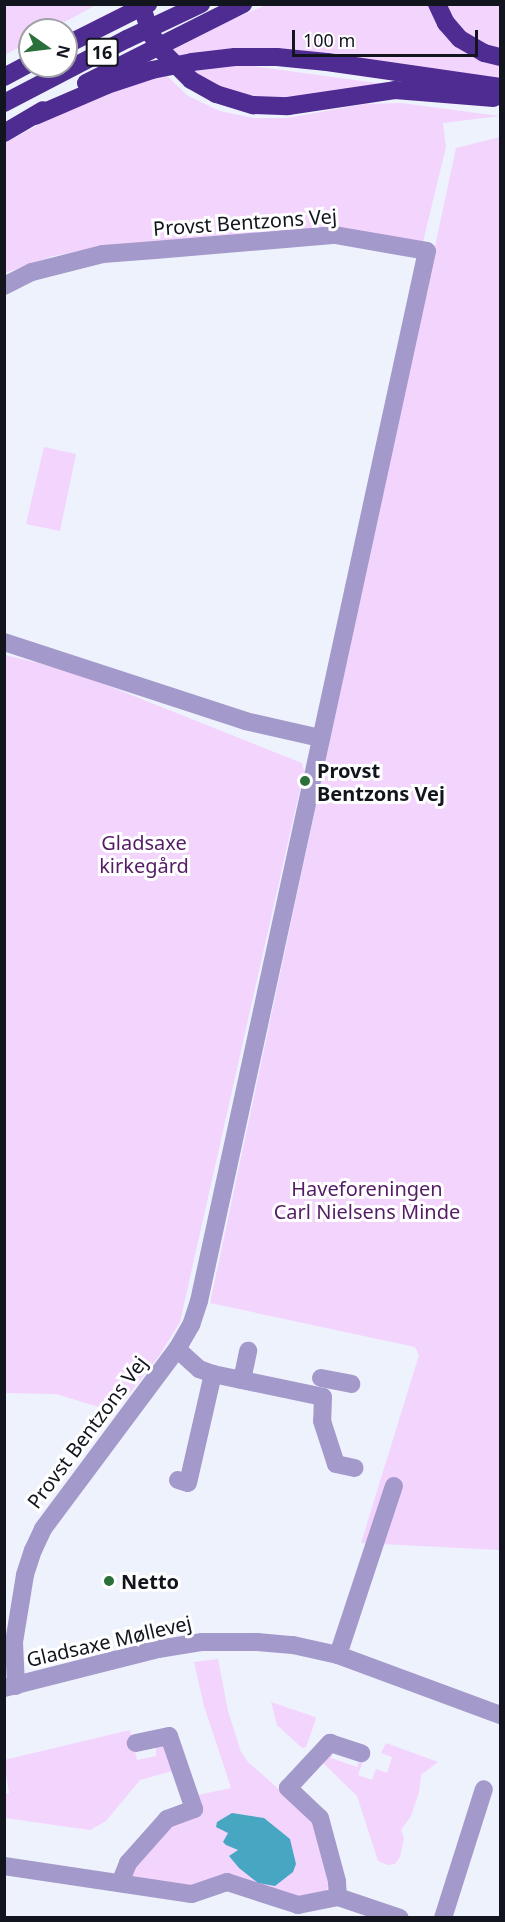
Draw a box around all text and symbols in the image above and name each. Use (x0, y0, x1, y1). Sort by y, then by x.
north arrow (18, 18, 78, 78)
scale bar (295, 18, 481, 56)
text: 100 m (303, 28, 355, 52)
road number: 16 (86, 37, 118, 67)
text: N (51, 43, 76, 61)
street label: Provst Bentzons Vej (152, 204, 338, 240)
place label: Provst Bentzons Vej (317, 758, 445, 805)
marker: Provst Bentzons Vej (298, 774, 312, 788)
park label: Gladsaxe kirkegård (99, 830, 189, 877)
park label: Haveforeningen Carl Nielsens Minde (274, 1177, 460, 1224)
street label: Provst Bentzons Vej (22, 1351, 152, 1513)
place label: Netto (121, 1569, 179, 1593)
marker: Netto (102, 1574, 116, 1588)
street label: Gladsaxe Møllevej (24, 1610, 194, 1672)

